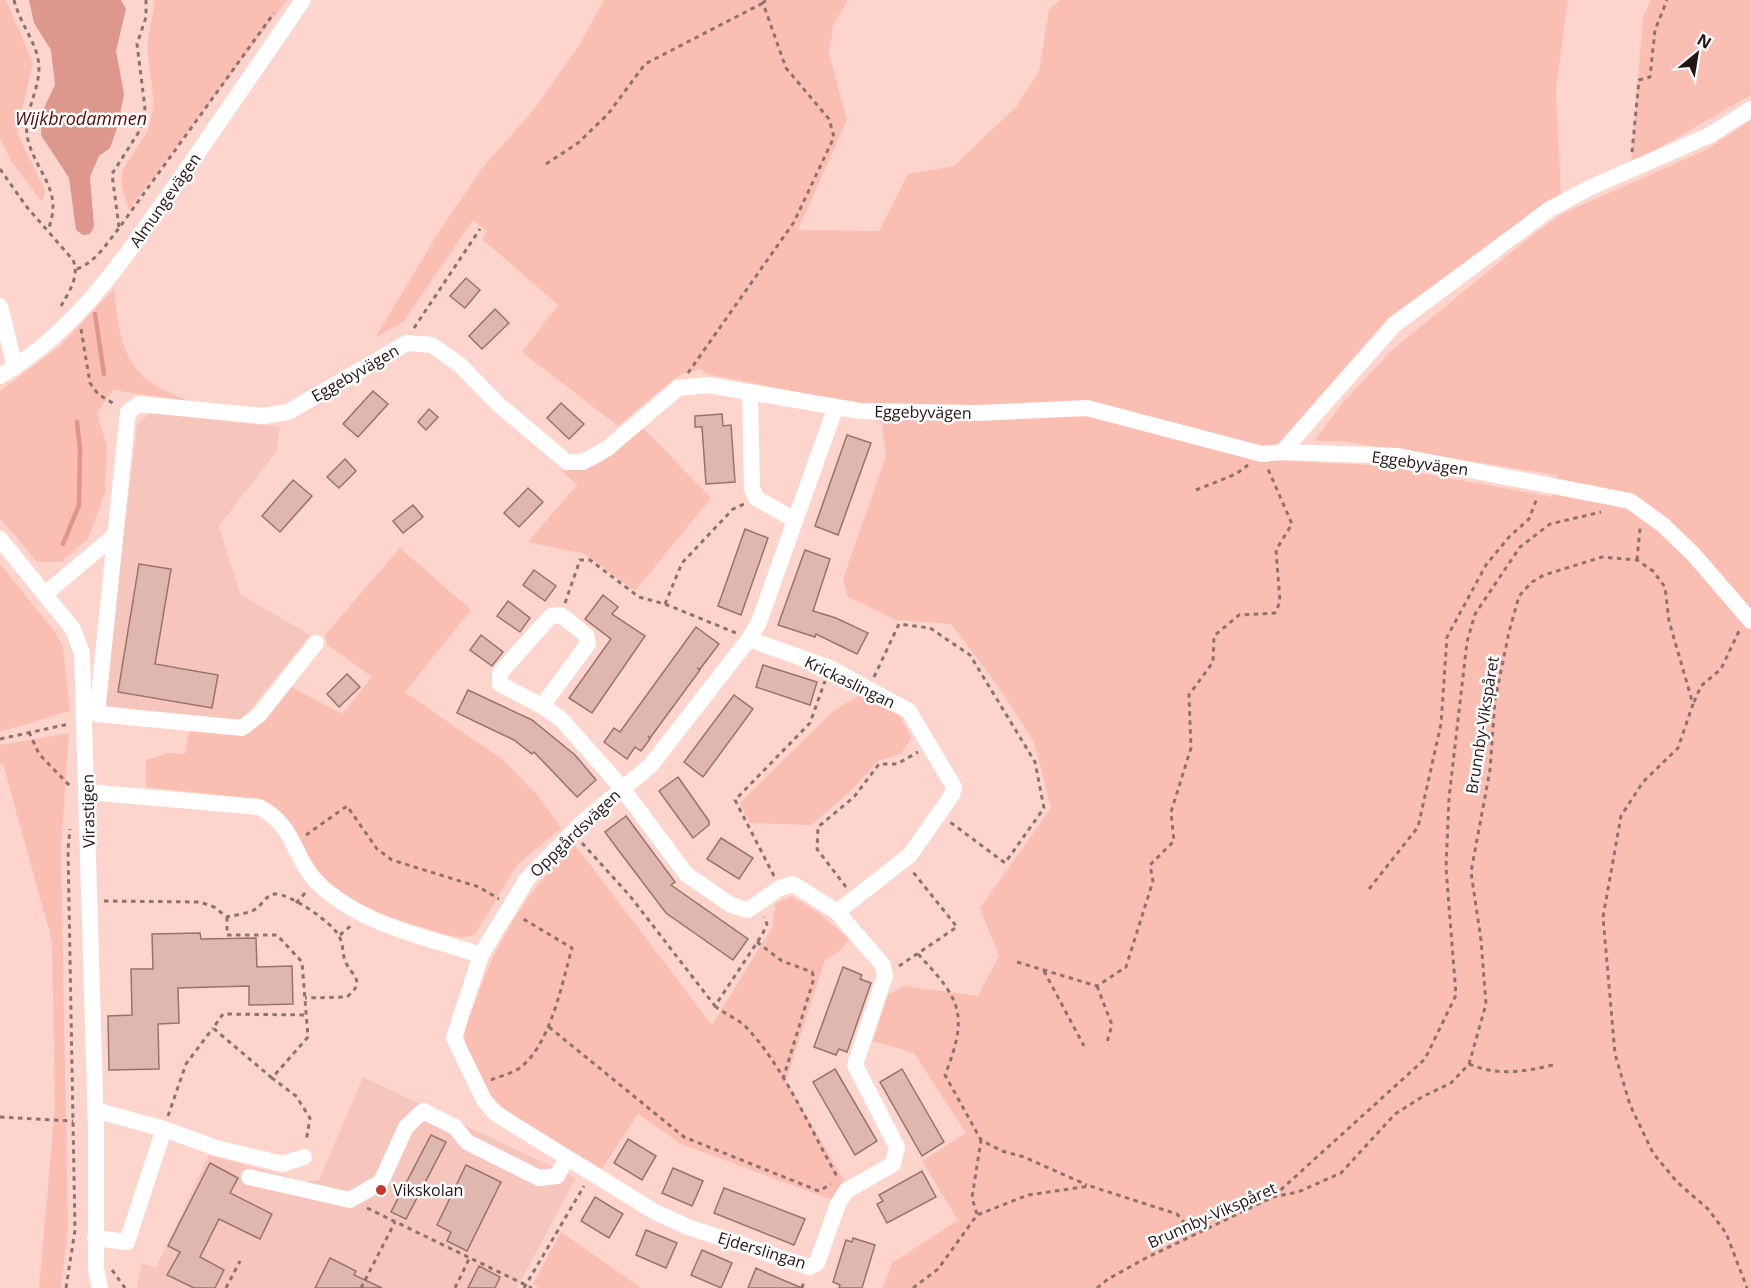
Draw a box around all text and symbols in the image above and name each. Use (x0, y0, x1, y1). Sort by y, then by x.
north arrow (1667, 24, 1727, 84)
text: N (1693, 28, 1716, 54)
water label: Wijkbrodammen (15, 106, 147, 130)
street label: Almungevägen (124, 148, 206, 252)
street label: Eggebyvägen (307, 339, 403, 407)
street label: Eggebyvägen (874, 400, 972, 424)
street label: Eggebyvägen (1370, 445, 1470, 481)
street label: Krickaslingan (801, 651, 899, 713)
street label: Brunnby-Vikspåret (1460, 654, 1504, 795)
street label: Virastigen (76, 774, 100, 848)
street label: Oppgårdsvägen (525, 784, 625, 882)
street label: Brunnby-Vikspåret (1144, 1177, 1280, 1253)
place label: Vikskolan (393, 1179, 463, 1201)
marker: Vikskolan (374, 1183, 388, 1197)
street label: Ejderslingan (715, 1226, 809, 1274)

